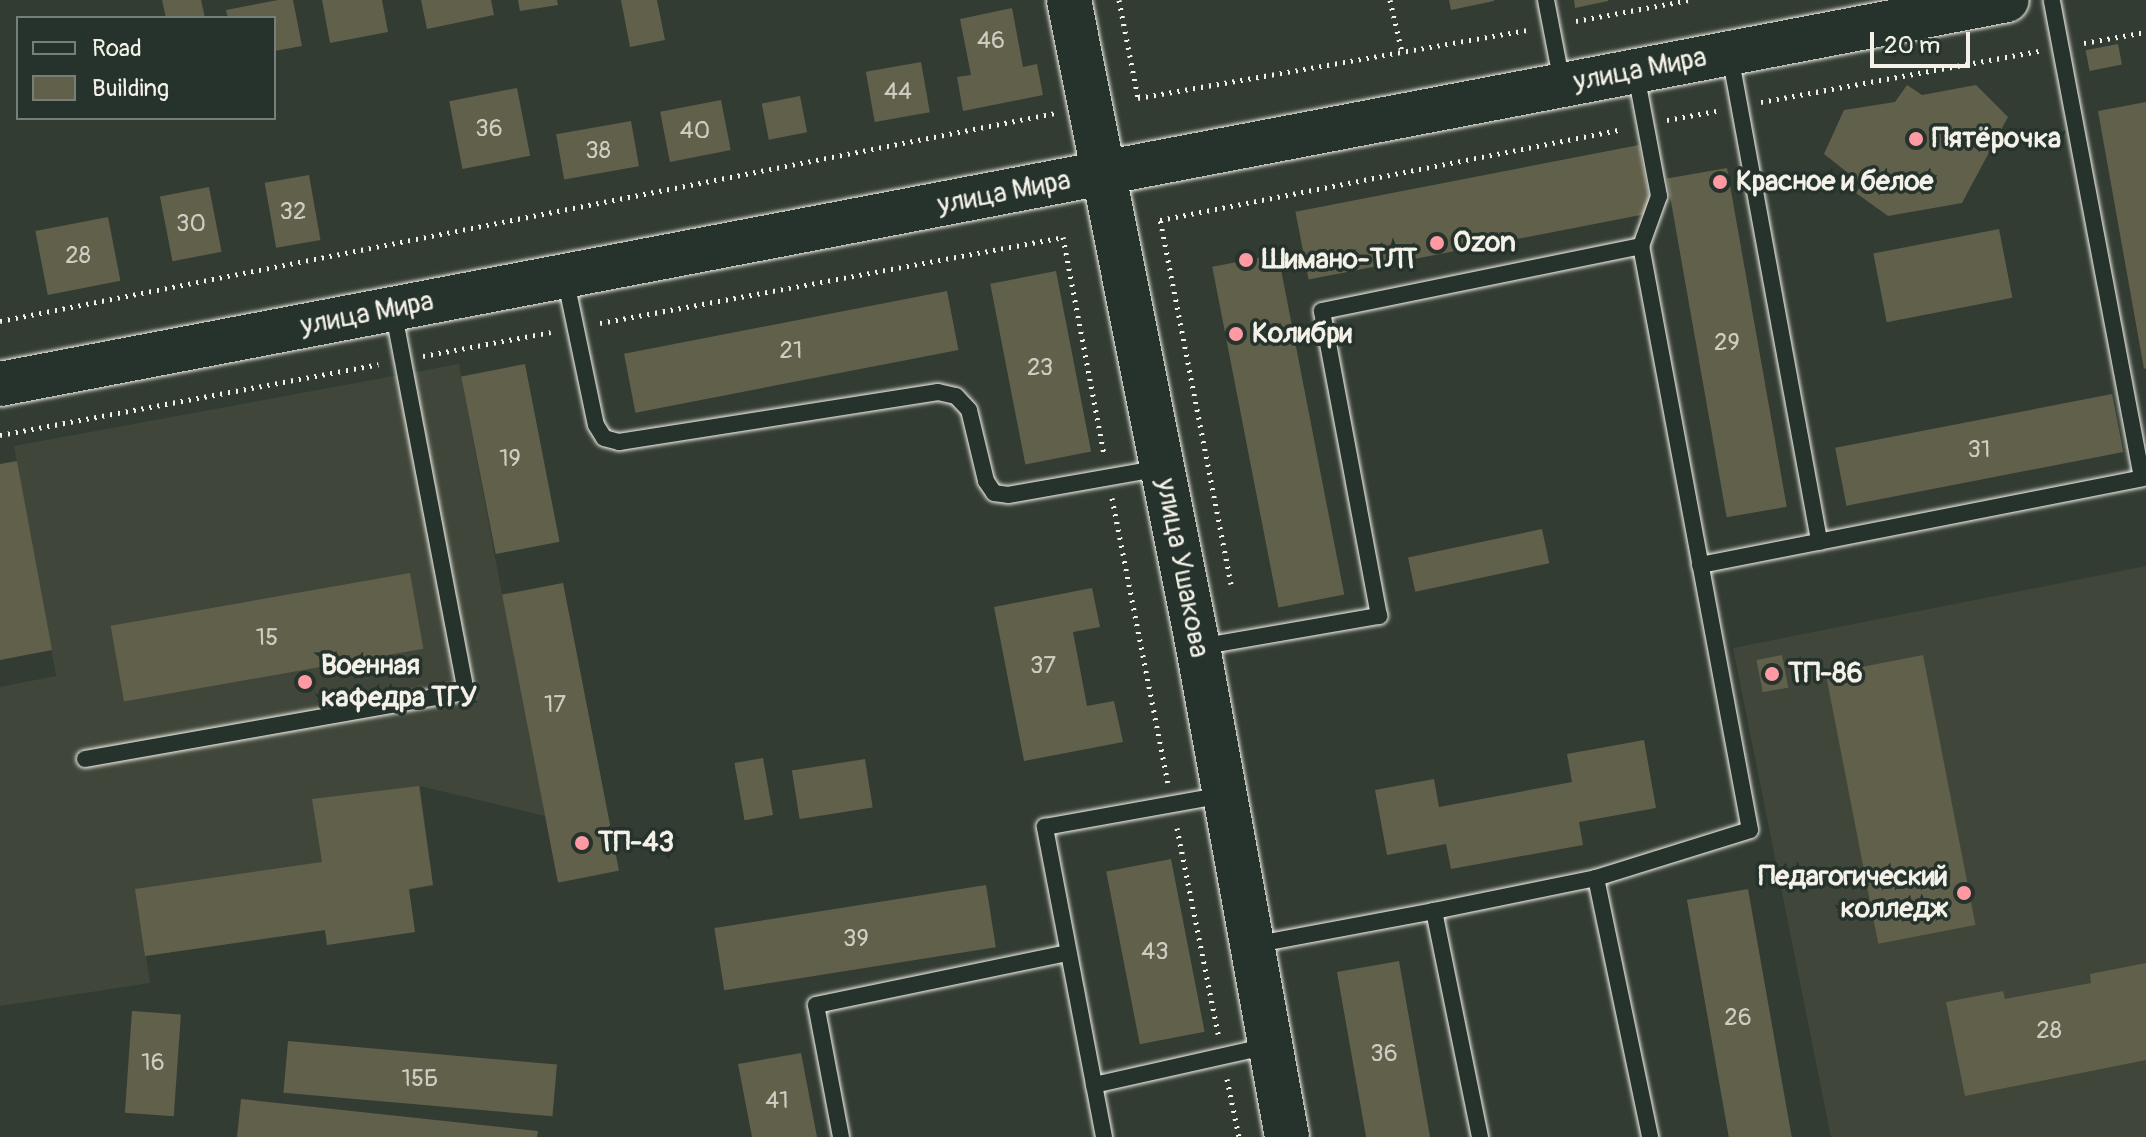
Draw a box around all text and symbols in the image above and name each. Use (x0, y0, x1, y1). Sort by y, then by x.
legend (16, 16, 276, 120)
scale bar (1874, 16, 1974, 66)
house number: 46 (977, 27, 1005, 55)
text: 20 m (1884, 31, 1940, 60)
text: Road (92, 34, 142, 63)
street label: улица Мира (1571, 41, 1709, 99)
text: Building (92, 74, 169, 103)
house number: 44 (884, 78, 912, 106)
house number: 36 (475, 115, 503, 143)
house number: 40 (680, 117, 710, 145)
place label: Пятёрочка (1932, 122, 2061, 156)
marker: Пятёрочка (1907, 130, 1925, 148)
house number: 38 (585, 137, 611, 165)
street label: улица Мира (935, 164, 1073, 222)
place label: Красное и белое (1736, 165, 1933, 199)
marker: Красное и белое (1711, 173, 1729, 191)
house number: 32 (280, 198, 306, 226)
house number: 30 (176, 210, 206, 238)
place label: Ozon (1453, 226, 1516, 260)
marker: Ozon (1428, 234, 1446, 252)
house number: 28 (65, 242, 91, 270)
place label: Шимано-ТЛТ (1262, 243, 1418, 277)
marker: Шимано-ТЛТ (1237, 251, 1255, 269)
street label: улица Мира (298, 285, 436, 343)
place label: Колибри (1252, 317, 1352, 351)
marker: Колибри (1227, 325, 1245, 343)
house number: 29 (1714, 329, 1740, 357)
house number: 21 (780, 337, 802, 365)
house number: 23 (1027, 354, 1053, 382)
house number: 31 (1968, 436, 1990, 464)
house number: 19 (499, 445, 521, 473)
street label: улица Ушакова (1148, 476, 1216, 660)
house number: 15 (256, 624, 278, 652)
place label: Военная кафедра ТГУ (321, 649, 477, 715)
house number: 37 (1030, 652, 1056, 680)
place label: ТП-86 (1788, 657, 1863, 691)
marker: ТП-86 (1763, 665, 1781, 683)
marker: Военная кафедра ТГУ (296, 673, 314, 691)
house number: 17 (544, 691, 566, 719)
place label: ТП-43 (598, 826, 674, 860)
marker: ТП-43 (573, 834, 591, 852)
place label: Педагогический колледж (1758, 860, 1948, 926)
marker: Педагогический колледж (1955, 884, 1973, 902)
house number: 39 (843, 925, 869, 953)
house number: 43 (1141, 938, 1169, 966)
house number: 26 (1724, 1004, 1752, 1032)
house number: 28 (2036, 1017, 2062, 1045)
house number: 36 (1370, 1040, 1398, 1068)
house number: 16 (141, 1049, 165, 1077)
house number: 15Б (402, 1065, 438, 1093)
house number: 41 (765, 1087, 789, 1115)

